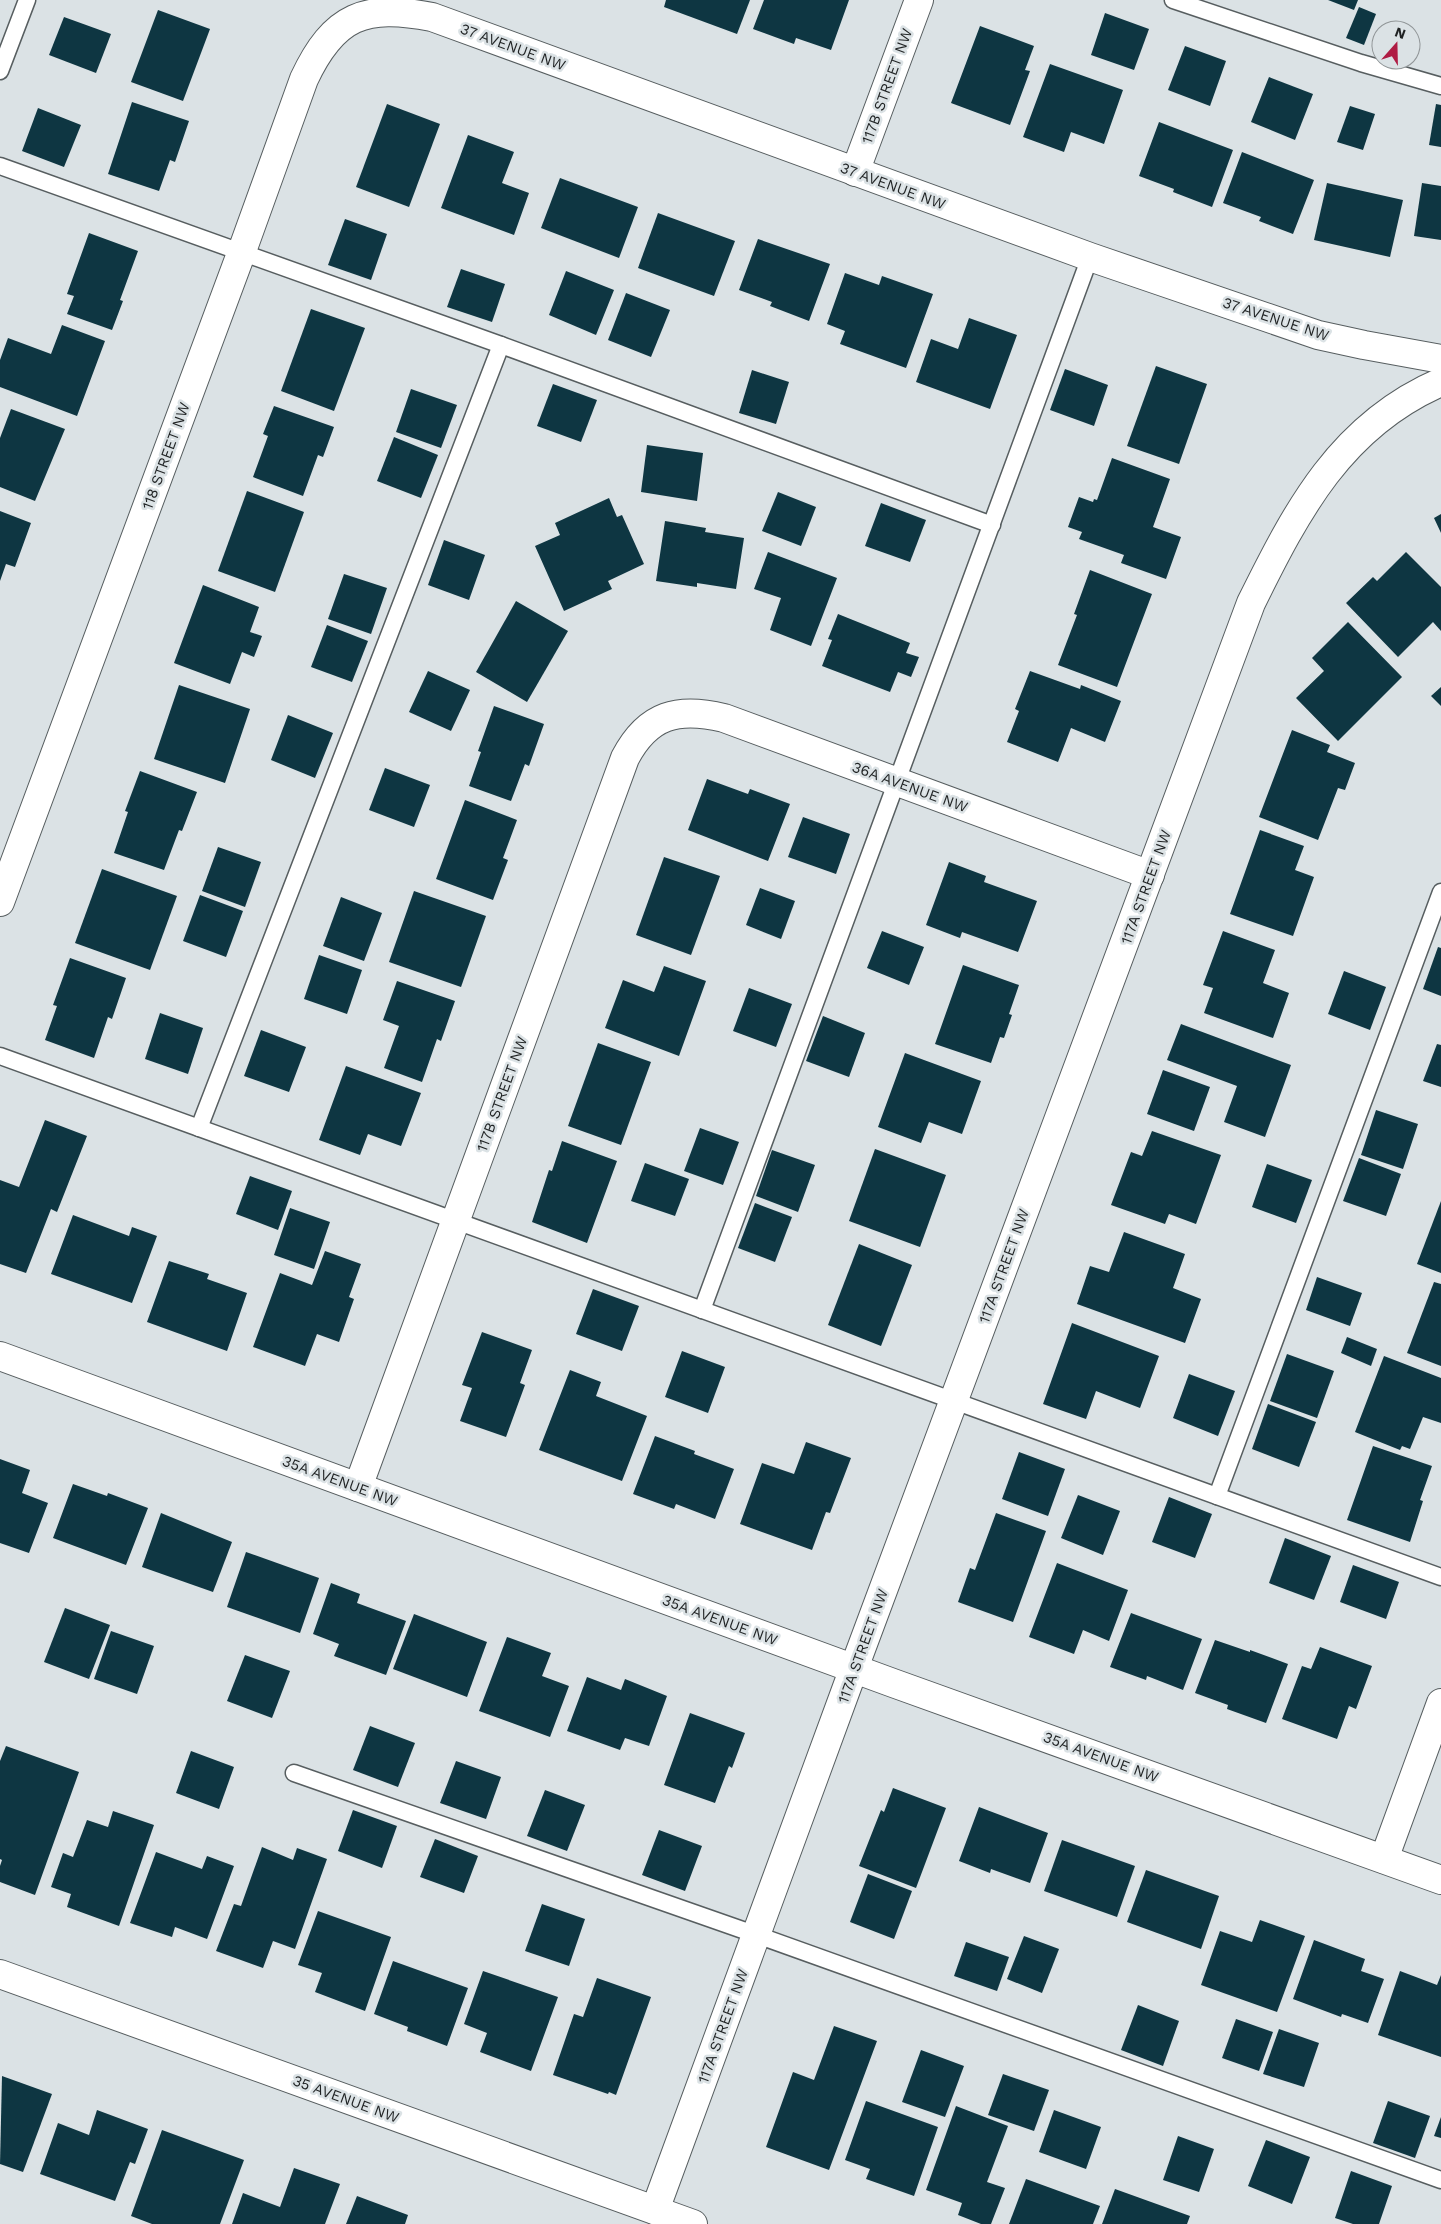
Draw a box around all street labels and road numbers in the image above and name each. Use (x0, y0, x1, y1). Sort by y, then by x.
street label: 37 AVENUE NW (458, 20, 568, 74)
street label: 117B STREET NW (858, 26, 916, 146)
street label: 37 AVENUE NW (838, 159, 948, 213)
street label: 37 AVENUE NW (1221, 293, 1331, 345)
street label: 118 STREET NW (138, 400, 194, 512)
street label: 36A AVENUE NW (850, 758, 970, 816)
street label: 117A STREET NW (1117, 827, 1175, 947)
street label: 117B STREET NW (473, 1034, 531, 1154)
street label: 117A STREET NW (975, 1206, 1033, 1326)
street label: 35A AVENUE NW (280, 1452, 400, 1510)
street label: 117A STREET NW (834, 1586, 892, 1706)
street label: 35A AVENUE NW (660, 1591, 780, 1649)
street label: 35A AVENUE NW (1041, 1728, 1161, 1786)
street label: 117A STREET NW (694, 1966, 752, 2086)
street label: 35 AVENUE NW (290, 2071, 402, 2127)

